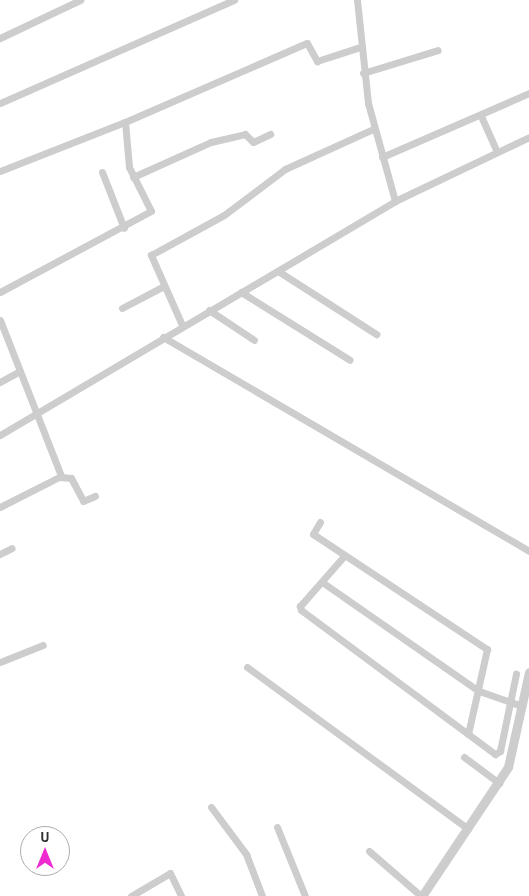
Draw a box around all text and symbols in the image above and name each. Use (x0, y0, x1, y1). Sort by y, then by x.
north arrow (20, 826, 70, 876)
text: U (41, 828, 49, 846)

